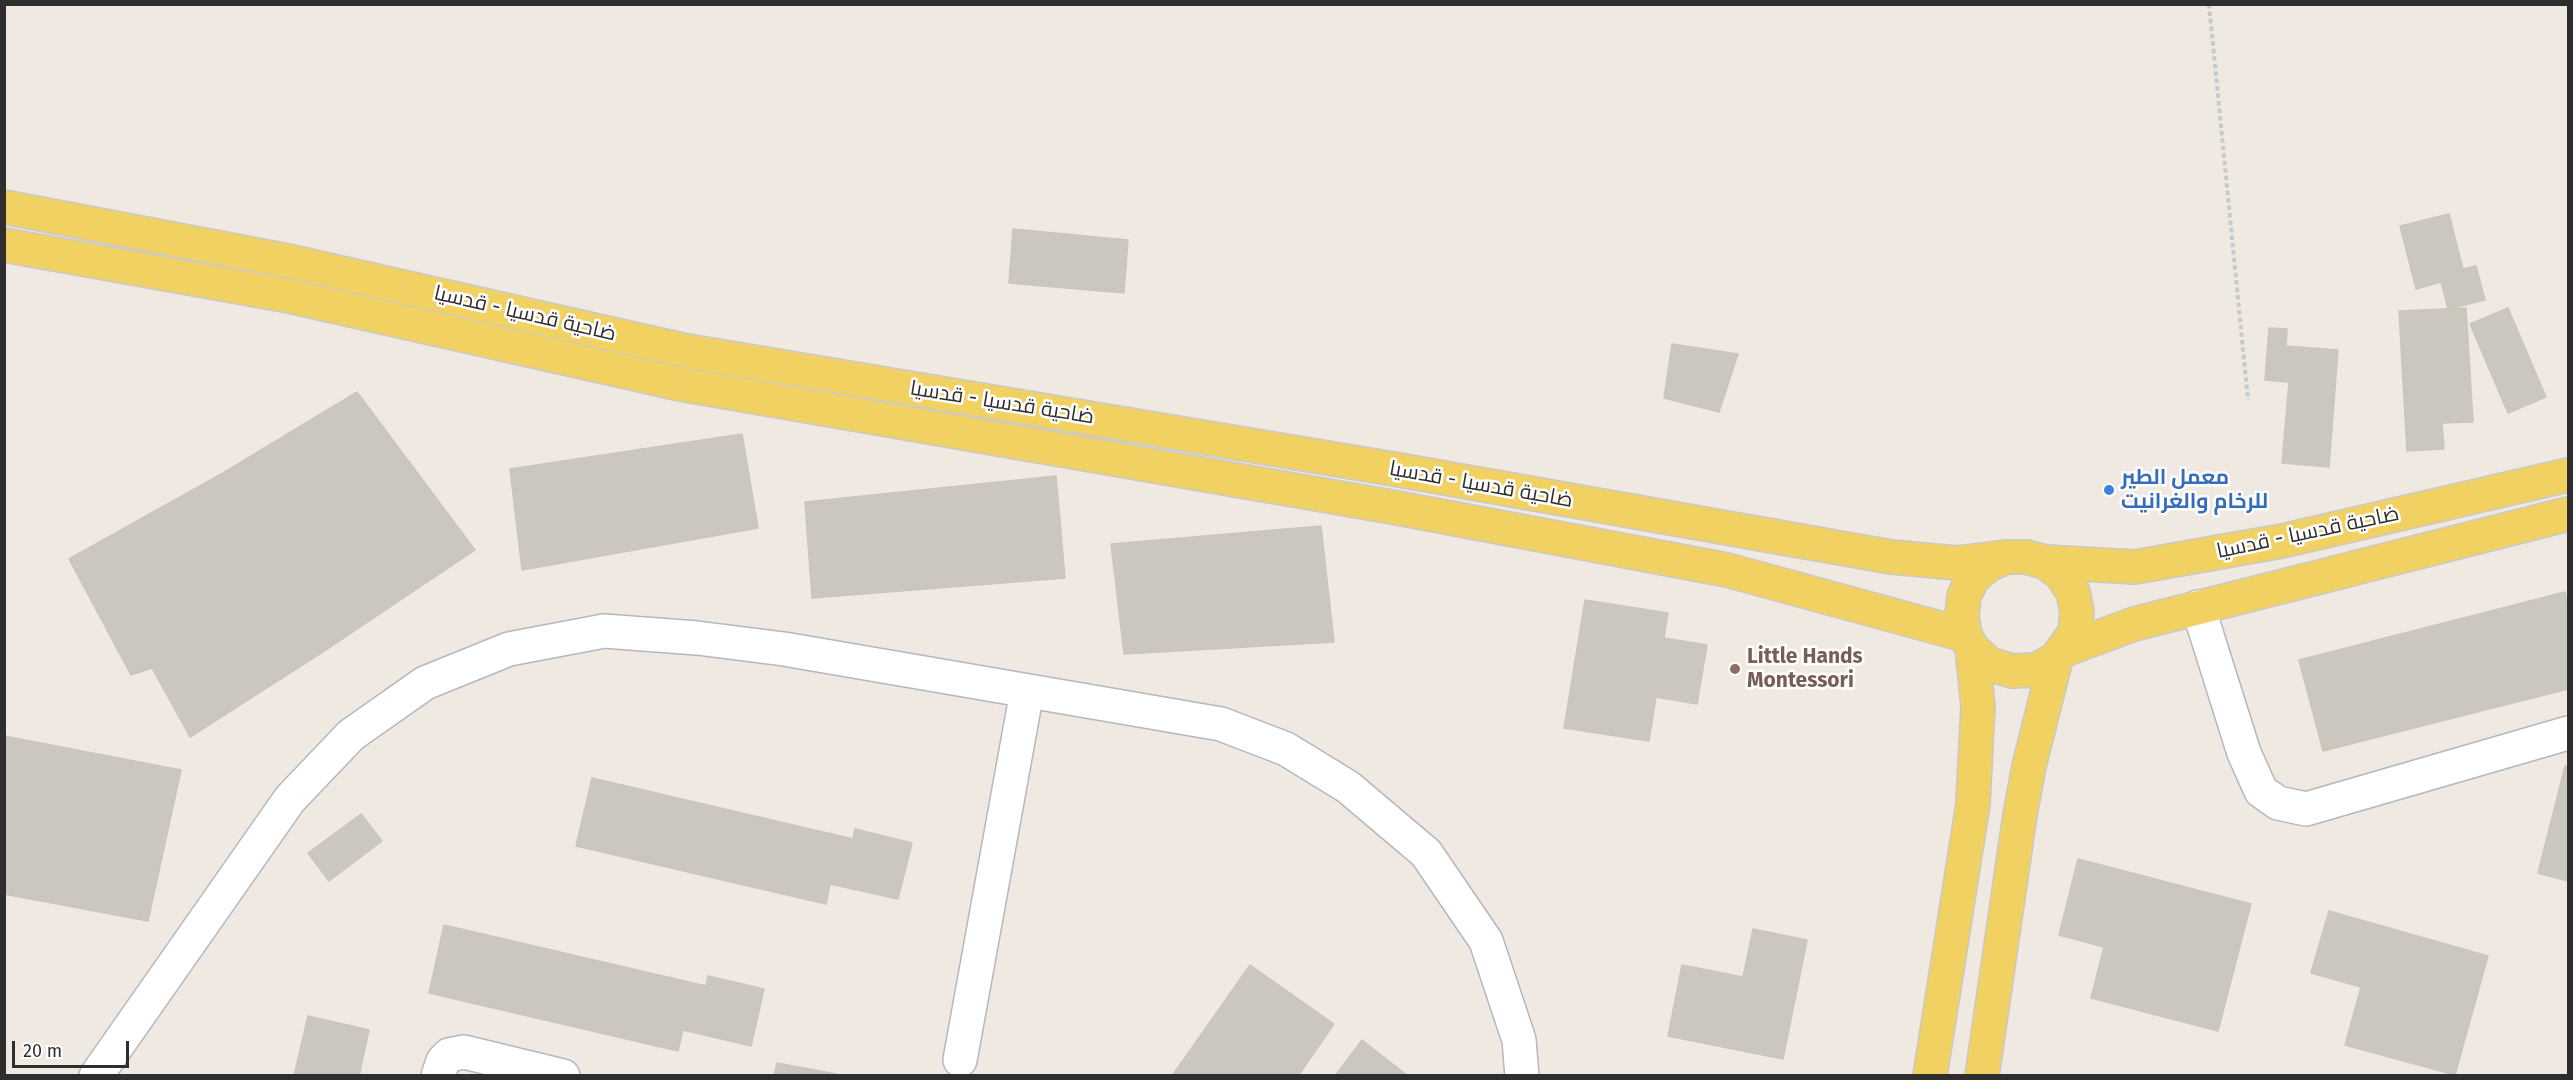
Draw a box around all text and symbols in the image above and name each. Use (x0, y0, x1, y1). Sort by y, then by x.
street label: ضاحية قدسيا - قدسيا (432, 281, 618, 347)
street label: ضاحية قدسيا - قدسيا (908, 376, 1096, 430)
street label: ضاحية قدسيا - قدسيا (1387, 456, 1575, 514)
place label: معمل الطير للرخام والغرانيت (2121, 465, 2268, 515)
marker: معمل الطير للرخام والغرانيت (2102, 483, 2116, 497)
street label: ضاحية قدسيا - قدسيا (2214, 501, 2402, 565)
place label: Little Hands Montessori (1747, 644, 1863, 694)
marker: Little Hands Montessori (1728, 662, 1742, 676)
scale bar (15, 1029, 132, 1067)
text: 20 m (23, 1040, 62, 1062)

